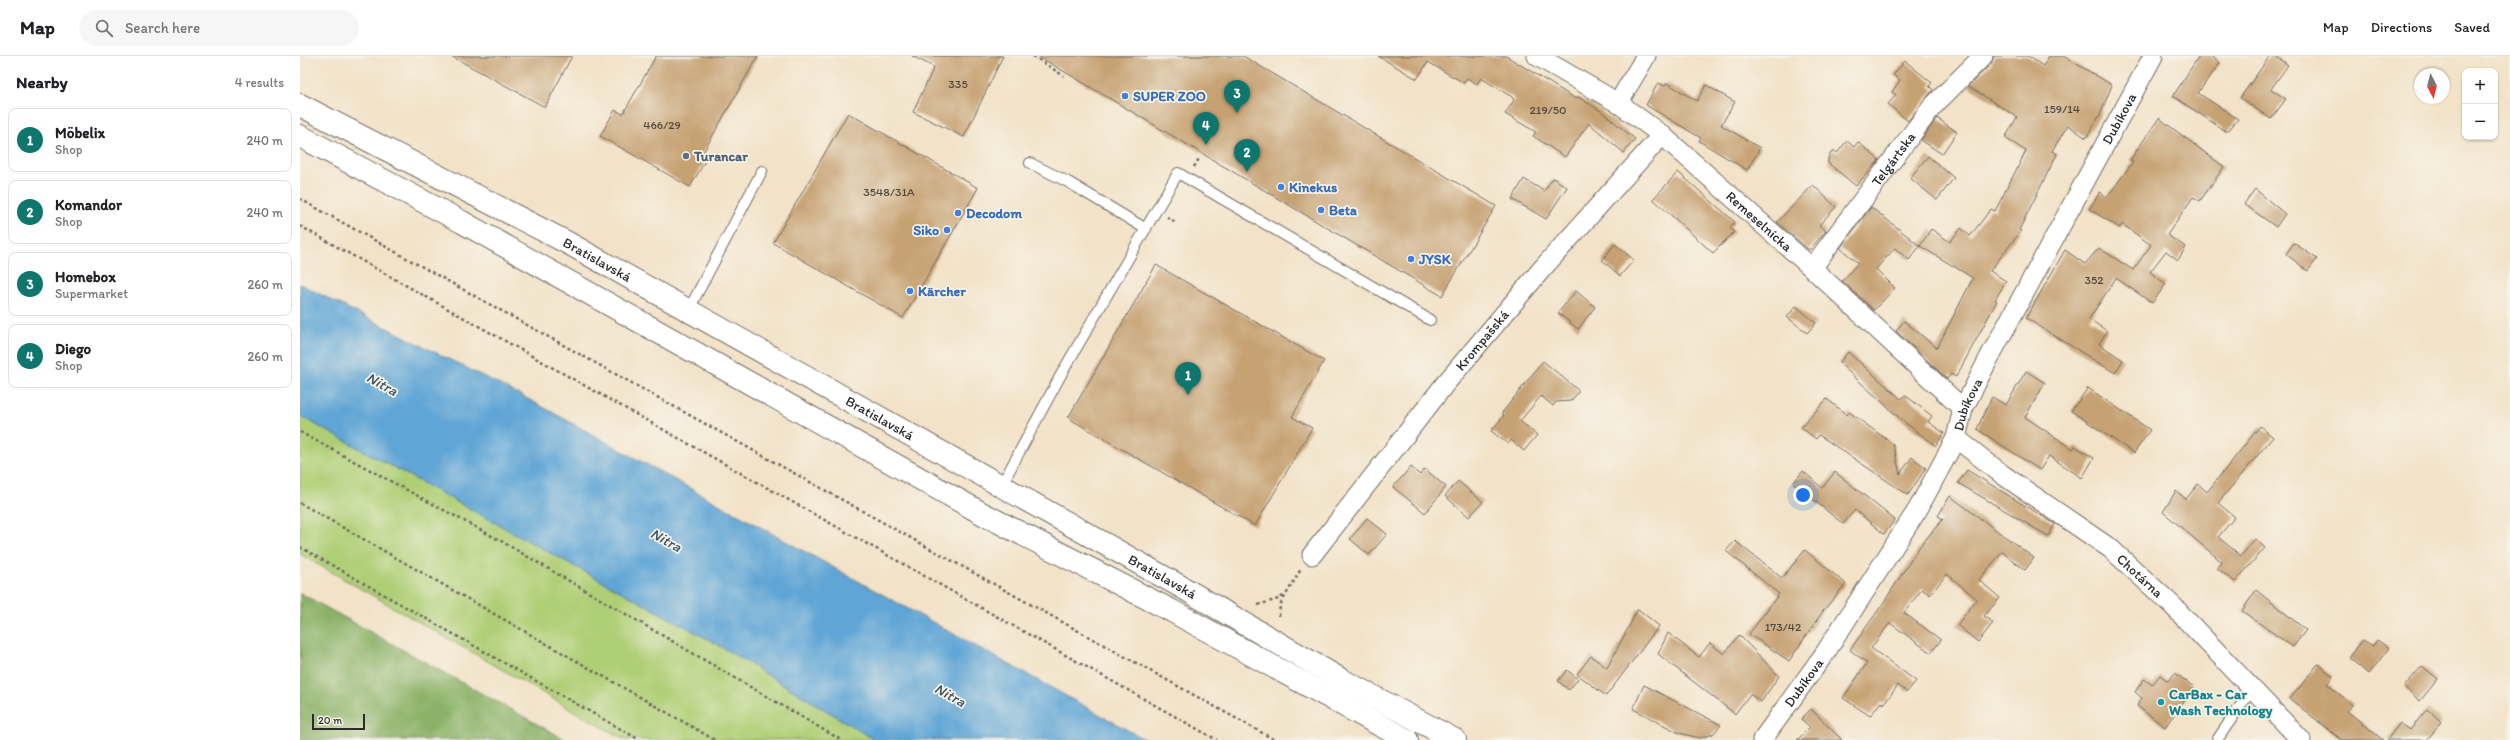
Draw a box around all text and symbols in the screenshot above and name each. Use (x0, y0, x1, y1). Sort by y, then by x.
search box (79, 10, 359, 46)
text: Map (20, 16, 55, 39)
icon: search (93, 17, 115, 39)
text: Search here (125, 19, 200, 37)
text: Map (2323, 19, 2349, 36)
text: Directions (2371, 19, 2432, 36)
text: Saved (2454, 19, 2490, 36)
north arrow (2414, 68, 2450, 104)
map controls (2462, 68, 2498, 140)
button: + (2462, 68, 2498, 104)
text: Nearby (16, 72, 68, 92)
text: 4 results (235, 75, 284, 90)
house number: 335 (948, 77, 968, 91)
pin: 3 (1224, 80, 1250, 113)
place label: SUPER ZOO (1133, 88, 1206, 105)
street label: Dubíkova (2099, 89, 2141, 147)
marker: SUPER ZOO (1120, 91, 1130, 101)
house number: 159/14 (2044, 102, 2080, 116)
house number: 219/50 (1530, 103, 1566, 117)
button: − (2462, 104, 2498, 140)
pin: 4 (1193, 112, 1219, 145)
house number: 466/29 (643, 118, 681, 132)
text: Möbelix (55, 124, 105, 142)
street label: Telgártska (1868, 128, 1920, 190)
text: 1 (27, 133, 33, 148)
text: 240 m (246, 133, 283, 148)
pin: 2 (1234, 139, 1260, 172)
text: Shop (55, 142, 82, 157)
place label: Turancar (693, 148, 748, 165)
marker: Turancar (681, 151, 691, 161)
place label: Kinekus (1289, 179, 1337, 196)
marker: Kinekus (1276, 182, 1286, 192)
house number: 3548/31A (863, 185, 915, 199)
street label: Remeselnícka (1722, 188, 1796, 256)
text: Komandor (55, 196, 122, 214)
place label: Beta (1329, 202, 1357, 219)
text: 2 (27, 205, 33, 220)
text: 240 m (246, 205, 283, 220)
place label: Decodom (966, 205, 1022, 222)
marker: Beta (1316, 205, 1326, 215)
marker: Decodom (953, 208, 963, 218)
text: Shop (55, 214, 82, 229)
place label: Siko (913, 222, 939, 239)
marker: Siko (942, 225, 952, 235)
street label: Bratislavská (560, 234, 635, 286)
place label: JYSK (1418, 251, 1452, 268)
marker: JYSK (1406, 254, 1416, 264)
text: Homebox (55, 268, 116, 286)
house number: 352 (2084, 273, 2104, 287)
text: 3 (26, 277, 34, 292)
text: 260 m (247, 277, 283, 292)
place label: Kärcher (918, 283, 966, 300)
text: Supermarket (55, 286, 128, 301)
marker: Kärcher (905, 286, 915, 296)
street label: Krompašská (1452, 306, 1513, 374)
text: Diego (55, 340, 91, 358)
text: 4 (26, 349, 34, 364)
text: 260 m (247, 349, 283, 364)
text: Shop (55, 358, 82, 373)
pin: 1 (1175, 362, 1201, 395)
water label: Nitra (363, 368, 401, 400)
street label: Dubíkova (1950, 375, 1987, 433)
street label: Bratislavská (842, 392, 917, 445)
your location (1793, 485, 1813, 505)
water label: Nitra (647, 524, 685, 556)
street label: Bratislavská (1125, 551, 1200, 603)
street label: Chotárna (2113, 551, 2166, 601)
house number: 173/42 (1765, 620, 1802, 634)
street label: Dubíkova (1781, 655, 1828, 710)
water label: Nitra (931, 679, 969, 711)
place label: CarBax - Car Wash Technology (2169, 686, 2273, 719)
marker: CarBax - Car Wash Technology (2156, 697, 2166, 707)
scale bar (312, 712, 365, 731)
text: 20 m (318, 714, 342, 727)

